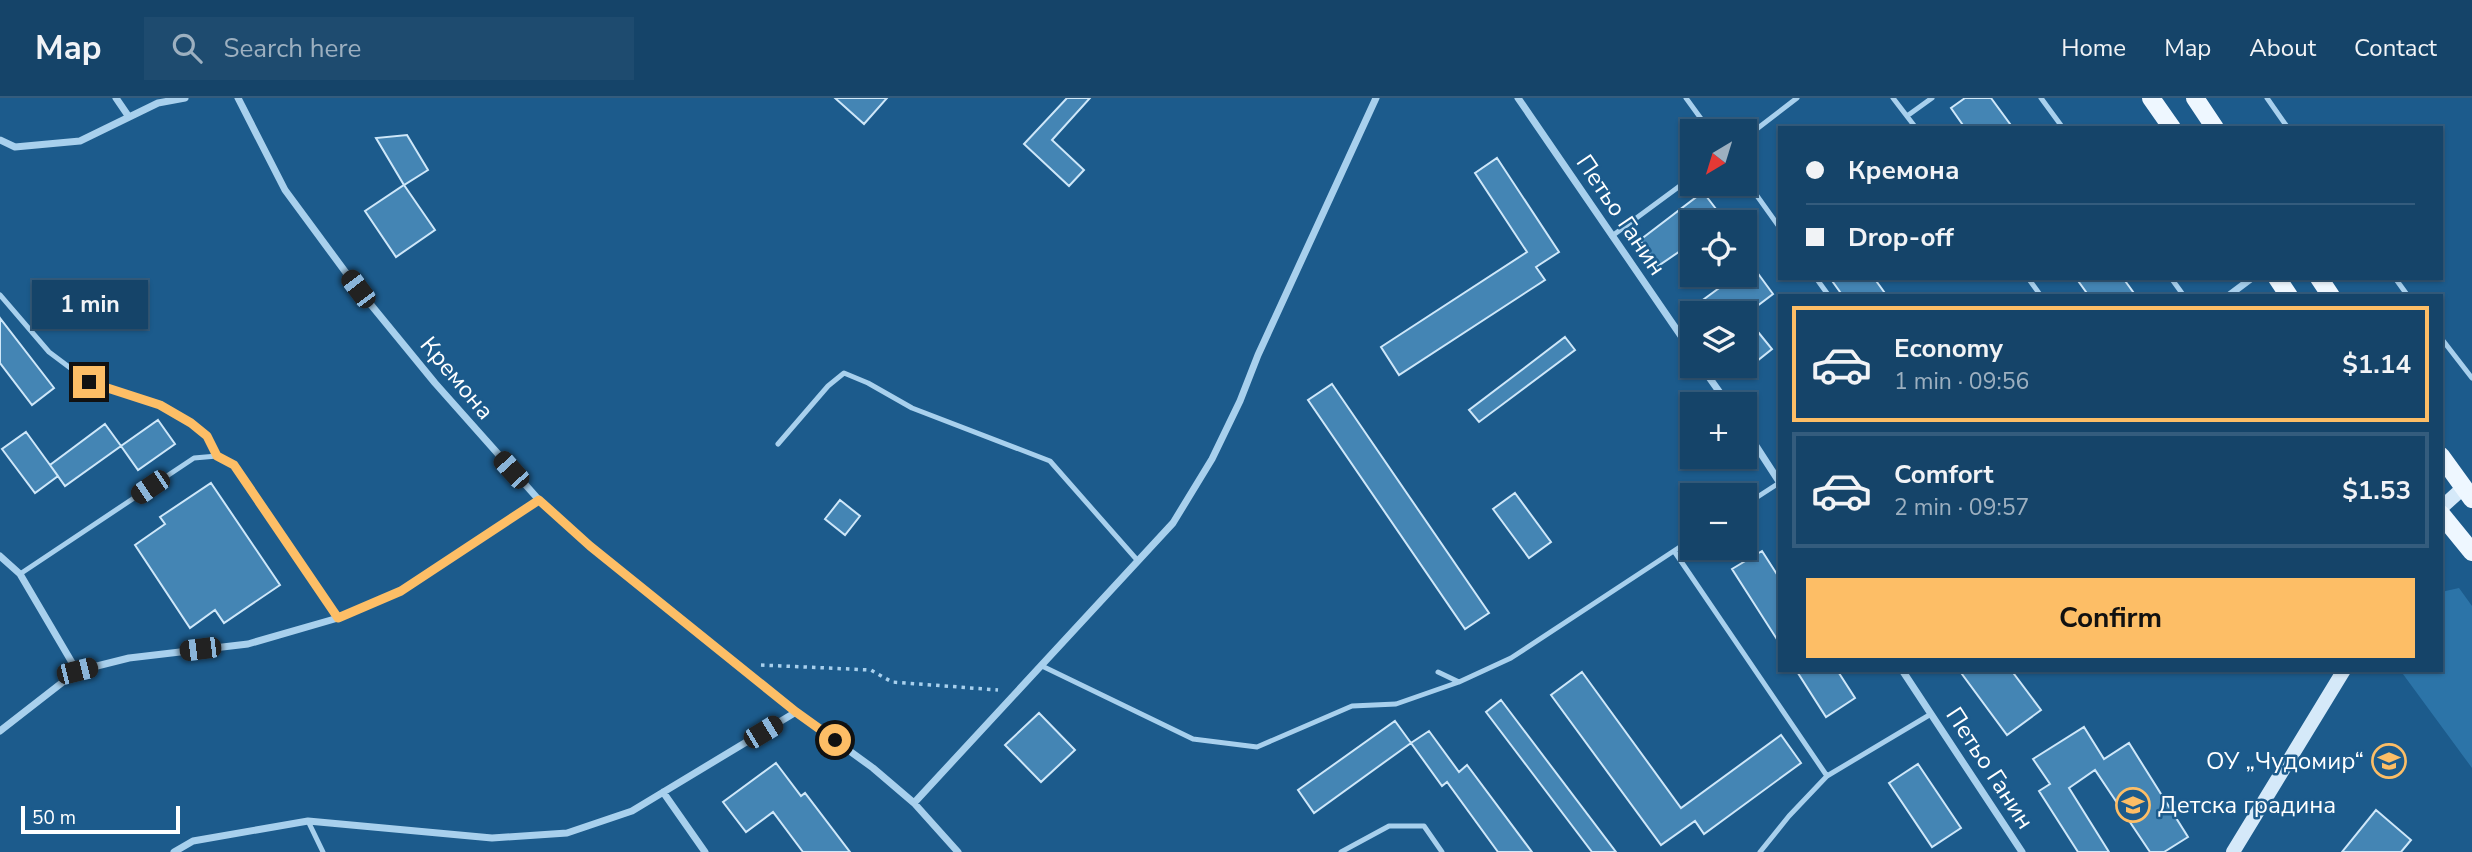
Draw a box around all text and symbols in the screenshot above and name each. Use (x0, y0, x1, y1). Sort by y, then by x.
search box (144, 17, 634, 80)
text: Map (35, 26, 102, 71)
icon: search (168, 29, 206, 67)
text: Search here (224, 31, 361, 66)
text: Home (2061, 32, 2126, 64)
text: Map (2164, 32, 2211, 64)
text: About (2249, 32, 2316, 64)
text: Contact (2354, 32, 2437, 64)
north arrow (1680, 119, 1757, 196)
map controls (1680, 119, 1757, 560)
street label: Петьо Ганин (1569, 148, 1673, 282)
text: Кремона (1848, 153, 1960, 188)
button: locate (1680, 210, 1757, 287)
text: Drop-off (1848, 220, 1954, 255)
car (337, 266, 380, 312)
callout: 1 min (31, 280, 147, 330)
text: 1 min (60, 289, 120, 320)
button: layers (1680, 301, 1757, 378)
street label: Кремона (413, 330, 501, 426)
text: Economy (1894, 331, 2003, 366)
icon: car (1810, 333, 1873, 396)
text: $1.14 (2342, 347, 2411, 382)
route end (73, 366, 105, 398)
text: 1 min · 09:56 (1894, 366, 2029, 397)
button: + (1680, 392, 1757, 469)
car (490, 447, 533, 493)
text: Comfort (1894, 457, 1994, 492)
icon: car (1810, 459, 1873, 522)
car (127, 467, 174, 507)
text: $1.53 (2342, 473, 2411, 508)
button: − (1680, 483, 1757, 560)
text: 2 min · 09:57 (1894, 492, 2029, 523)
button: Confirm (1806, 578, 2415, 658)
car (178, 636, 223, 662)
car (55, 656, 100, 686)
street label: Петьо Ганин (1939, 701, 2041, 835)
car (740, 712, 787, 752)
route start (819, 724, 851, 756)
school or university icon: ОУ „Чудомир“ (2370, 742, 2408, 780)
place label: ОУ „Чудомир“ (2206, 745, 2364, 777)
school or university icon: Детска градина (2114, 786, 2152, 824)
place label: Детска градина (2158, 789, 2336, 821)
scale bar (21, 803, 180, 835)
text: 50 m (32, 805, 76, 831)

